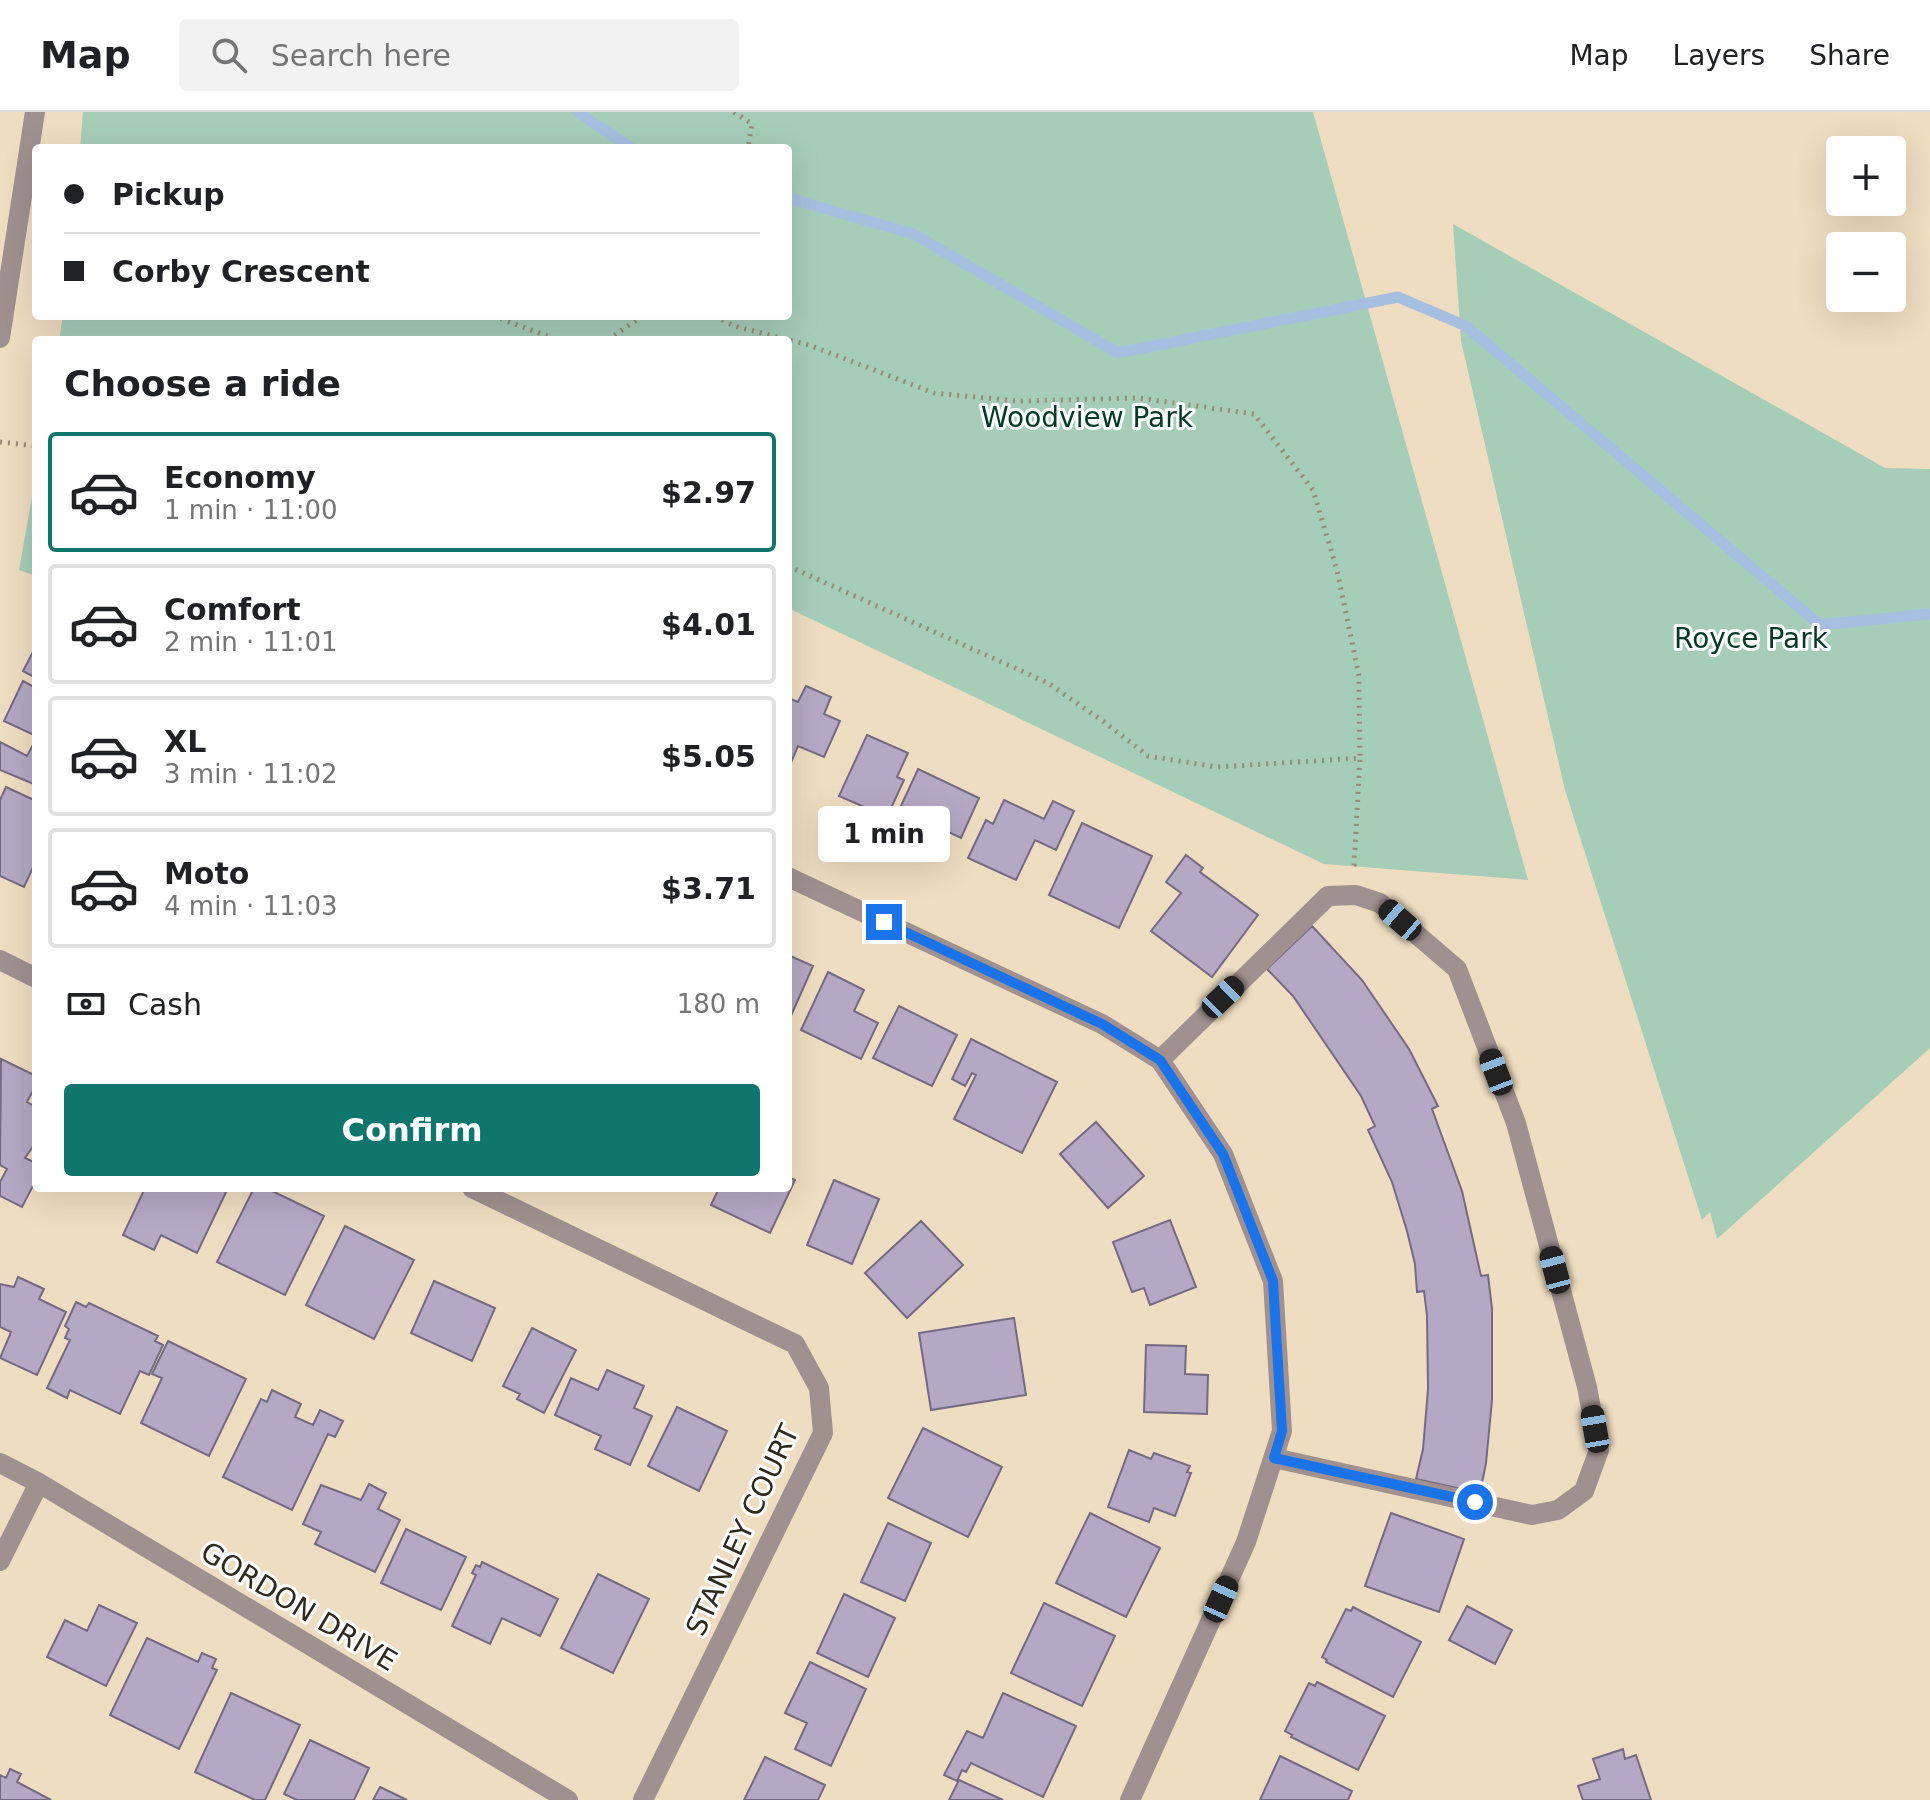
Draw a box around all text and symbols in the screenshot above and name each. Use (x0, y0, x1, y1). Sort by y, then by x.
search box (179, 19, 739, 91)
text: Map (40, 33, 131, 77)
icon: search (207, 33, 251, 77)
text: Search here (271, 38, 451, 73)
text: Map (1569, 39, 1629, 72)
text: Layers (1673, 39, 1765, 72)
text: Share (1809, 39, 1890, 72)
map controls (1826, 136, 1906, 312)
button: + (1826, 136, 1906, 216)
text: Pickup (112, 177, 225, 212)
button: − (1826, 232, 1906, 312)
text: Corby Crescent (112, 254, 370, 289)
text: Choose a ride (64, 363, 341, 404)
park label: Woodview Park (981, 401, 1194, 434)
icon: car (68, 456, 140, 528)
text: Economy (164, 460, 316, 495)
text: $2.97 (661, 475, 756, 510)
text: 1 min · 11:00 (164, 495, 338, 525)
icon: car (68, 588, 140, 660)
text: Comfort (164, 592, 301, 627)
text: $4.01 (661, 607, 756, 642)
park label: Royce Park (1674, 622, 1829, 655)
text: 2 min · 11:01 (164, 627, 338, 657)
icon: car (68, 720, 140, 792)
text: XL (164, 724, 206, 759)
text: $5.05 (661, 739, 756, 774)
text: 3 min · 11:02 (164, 759, 338, 789)
callout: 1 min (818, 806, 950, 862)
text: 1 min (843, 819, 925, 849)
icon: car (68, 852, 140, 924)
text: Moto (164, 856, 249, 891)
text: $3.71 (661, 871, 756, 906)
text: 4 min · 11:03 (164, 891, 338, 921)
car (1374, 895, 1426, 945)
route end (866, 904, 902, 940)
car (1197, 972, 1249, 1022)
icon: cash (64, 982, 108, 1026)
text: Cash (128, 987, 202, 1022)
text: 180 m (677, 989, 760, 1019)
car (1476, 1045, 1516, 1099)
button: Confirm (64, 1084, 760, 1176)
car (1537, 1244, 1573, 1296)
car (1579, 1403, 1611, 1455)
street label: STANLEY COURT (679, 1419, 806, 1641)
route start (1457, 1484, 1493, 1520)
street label: GORDON DRIVE (195, 1535, 403, 1678)
car (1200, 1572, 1242, 1626)

